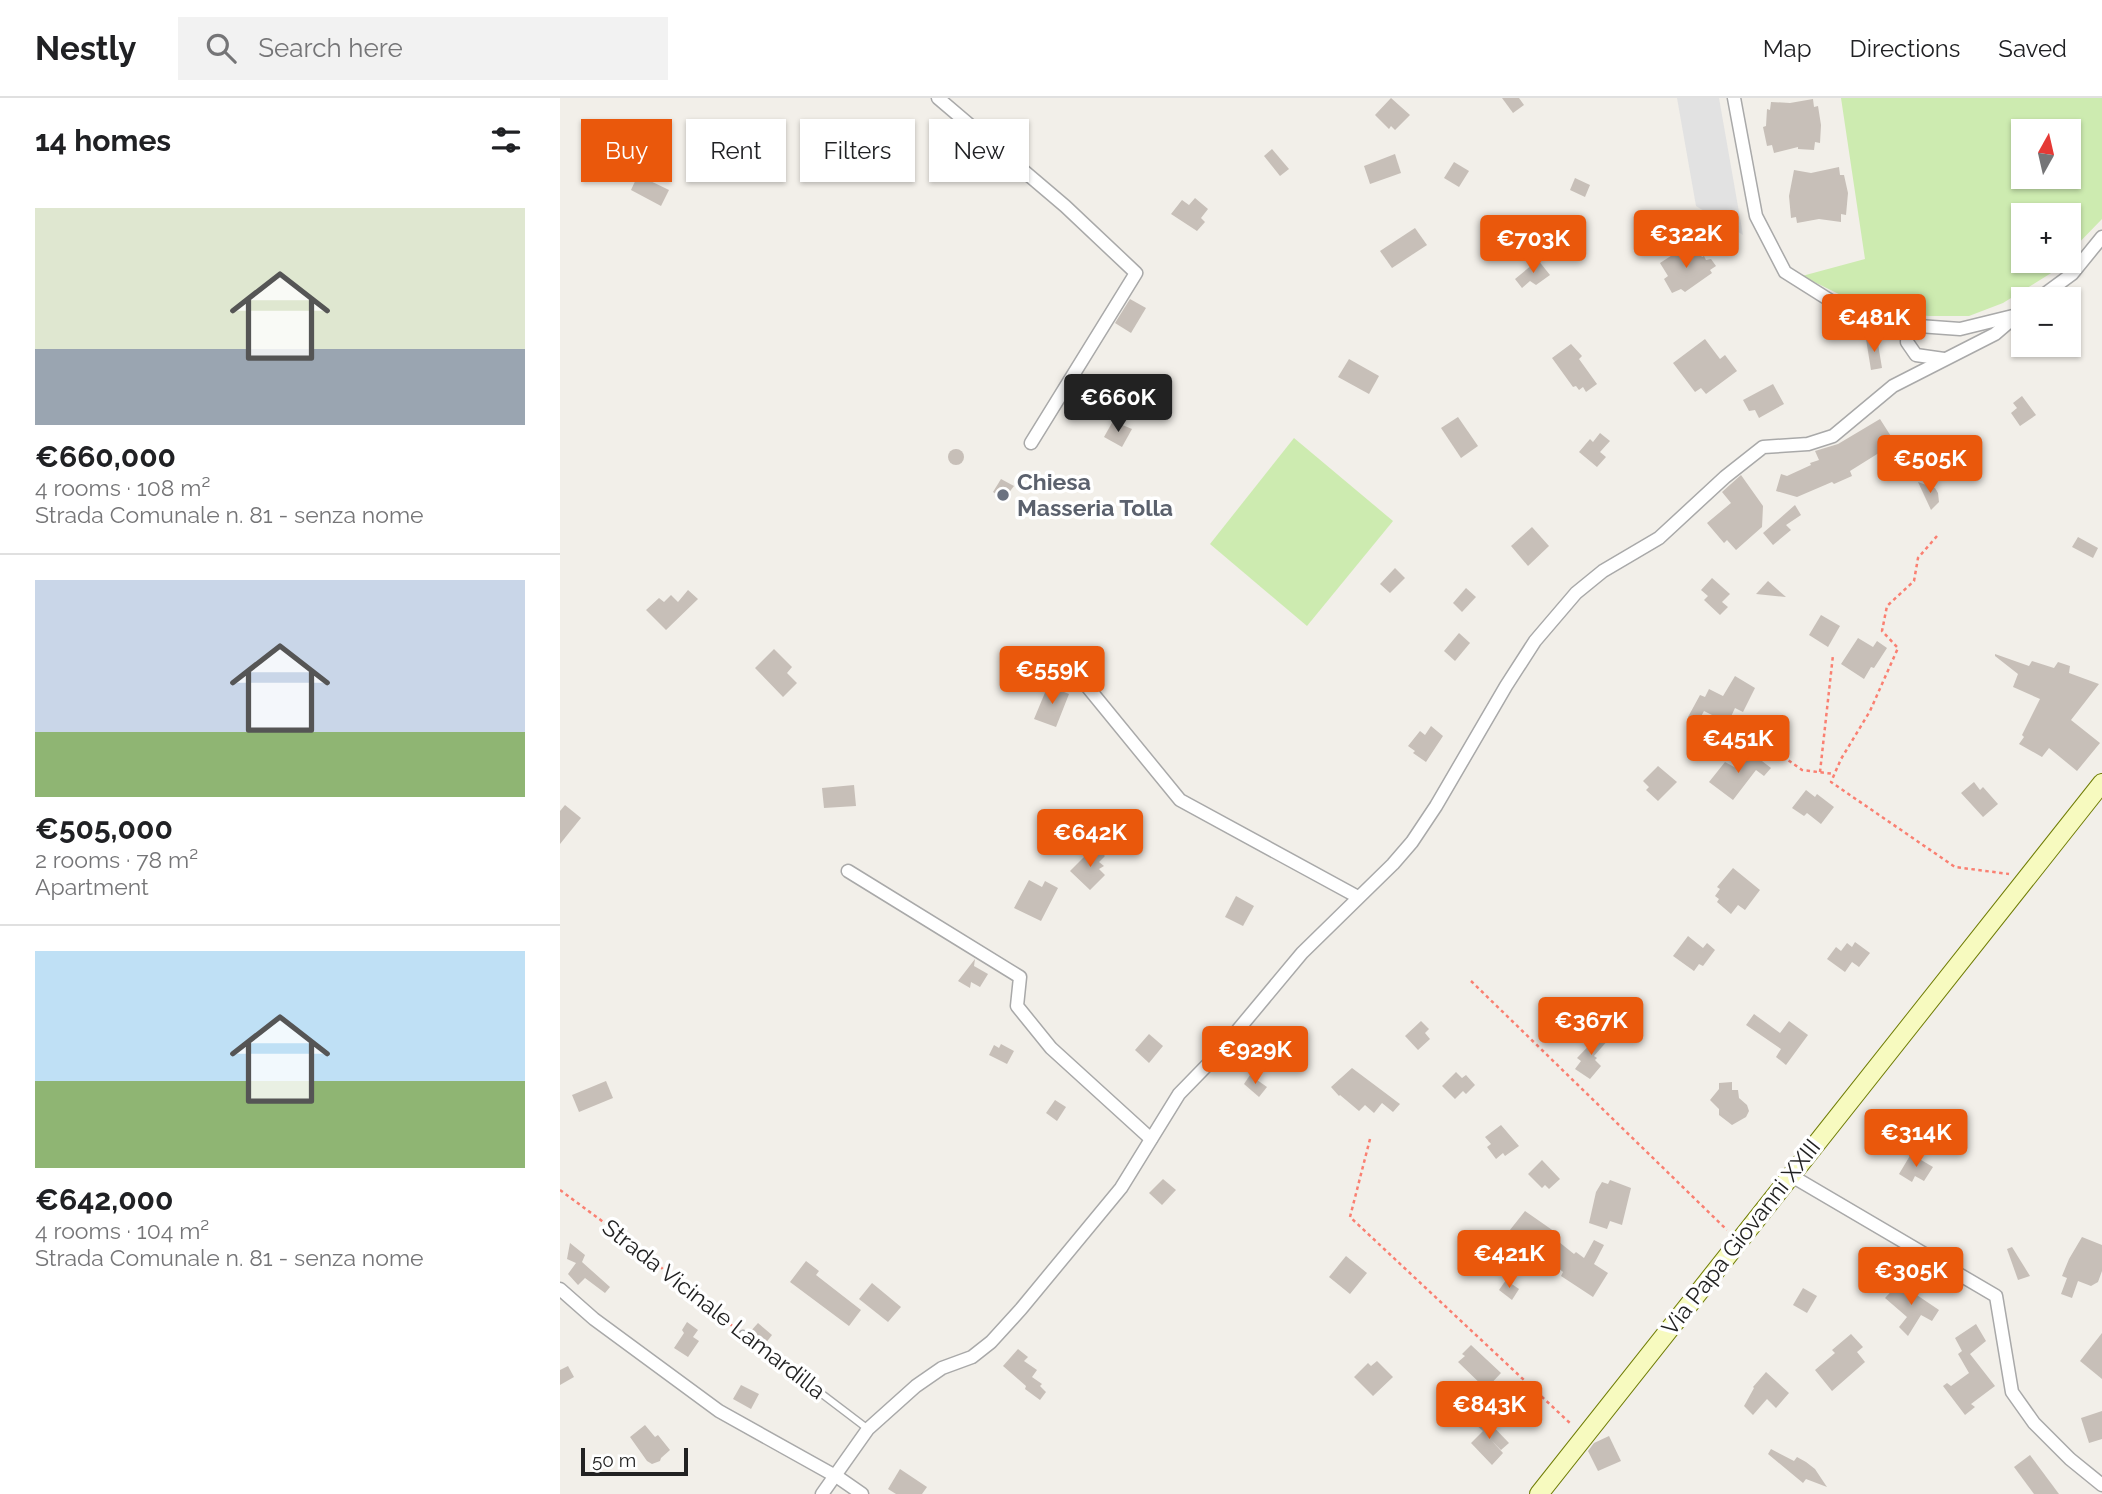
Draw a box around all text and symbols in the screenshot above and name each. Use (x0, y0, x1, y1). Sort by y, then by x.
search box (178, 17, 668, 80)
text: Nestly (35, 29, 136, 68)
icon: search (202, 29, 240, 67)
text: Search here (258, 33, 403, 63)
text: Map (1763, 34, 1812, 63)
text: Directions (1850, 34, 1960, 63)
text: Saved (1998, 34, 2067, 63)
chip: Buy (581, 119, 672, 182)
chip: Rent (686, 119, 786, 182)
chip: Filters (800, 119, 915, 182)
chip: New (929, 119, 1029, 182)
north arrow (2011, 119, 2081, 189)
map controls (2011, 119, 2081, 357)
icon: filters (487, 121, 525, 159)
text: 14 homes (35, 123, 171, 158)
button: + (2011, 203, 2081, 273)
pin: €322K (1637, 211, 1735, 270)
pin: €703K (1484, 216, 1582, 275)
text: €322K (1650, 219, 1722, 246)
text: €703K (1496, 224, 1570, 251)
icon: home (217, 253, 343, 379)
button: − (2011, 287, 2081, 357)
pin: €481K (1825, 294, 1923, 354)
text: €481K (1838, 303, 1910, 330)
pin: €660K (1069, 374, 1167, 434)
text: €660K (1080, 383, 1156, 410)
pin: €505K (1881, 436, 1979, 495)
text: €660,000 (35, 439, 176, 474)
text: €505K (1893, 444, 1967, 471)
place label: Chiesa Masseria Tolla (1017, 468, 1173, 521)
text: 4 rooms · 108 m² (35, 474, 210, 501)
marker: Chiesa Masseria Tolla (995, 487, 1011, 503)
text: Strada Comunale n. 81 - senza nome (35, 501, 424, 528)
icon: home (217, 625, 343, 751)
pin: €559K (1003, 646, 1101, 706)
text: €559K (1016, 655, 1088, 682)
pin: €451K (1689, 716, 1787, 775)
text: €451K (1703, 724, 1773, 751)
pin: €642K (1041, 810, 1139, 869)
text: €505,000 (35, 811, 173, 846)
text: €642K (1053, 818, 1127, 845)
text: 2 rooms · 78 m² (35, 846, 198, 873)
text: Apartment (35, 873, 149, 900)
icon: home (217, 996, 343, 1122)
pin: €367K (1542, 998, 1640, 1057)
text: €367K (1554, 1006, 1628, 1033)
pin: €929K (1206, 1026, 1304, 1086)
text: €929K (1218, 1035, 1292, 1062)
pin: €314K (1867, 1110, 1965, 1169)
text: €314K (1880, 1118, 1952, 1145)
street label: Via Papa Giovanni XXIII (1656, 1133, 1825, 1340)
text: €642,000 (35, 1182, 173, 1217)
street label: Strada Vicinale Lamardilla (597, 1213, 831, 1404)
text: 4 rooms · 104 m² (35, 1217, 209, 1244)
pin: €421K (1460, 1230, 1558, 1290)
text: €421K (1473, 1239, 1545, 1266)
text: Strada Comunale n. 81 - senza nome (35, 1244, 424, 1271)
pin: €305K (1862, 1248, 1960, 1307)
text: €305K (1874, 1256, 1948, 1283)
pin: €843K (1440, 1382, 1538, 1441)
text: €843K (1452, 1390, 1526, 1417)
scale bar (581, 1445, 688, 1477)
text: 50 m (592, 1449, 636, 1471)

